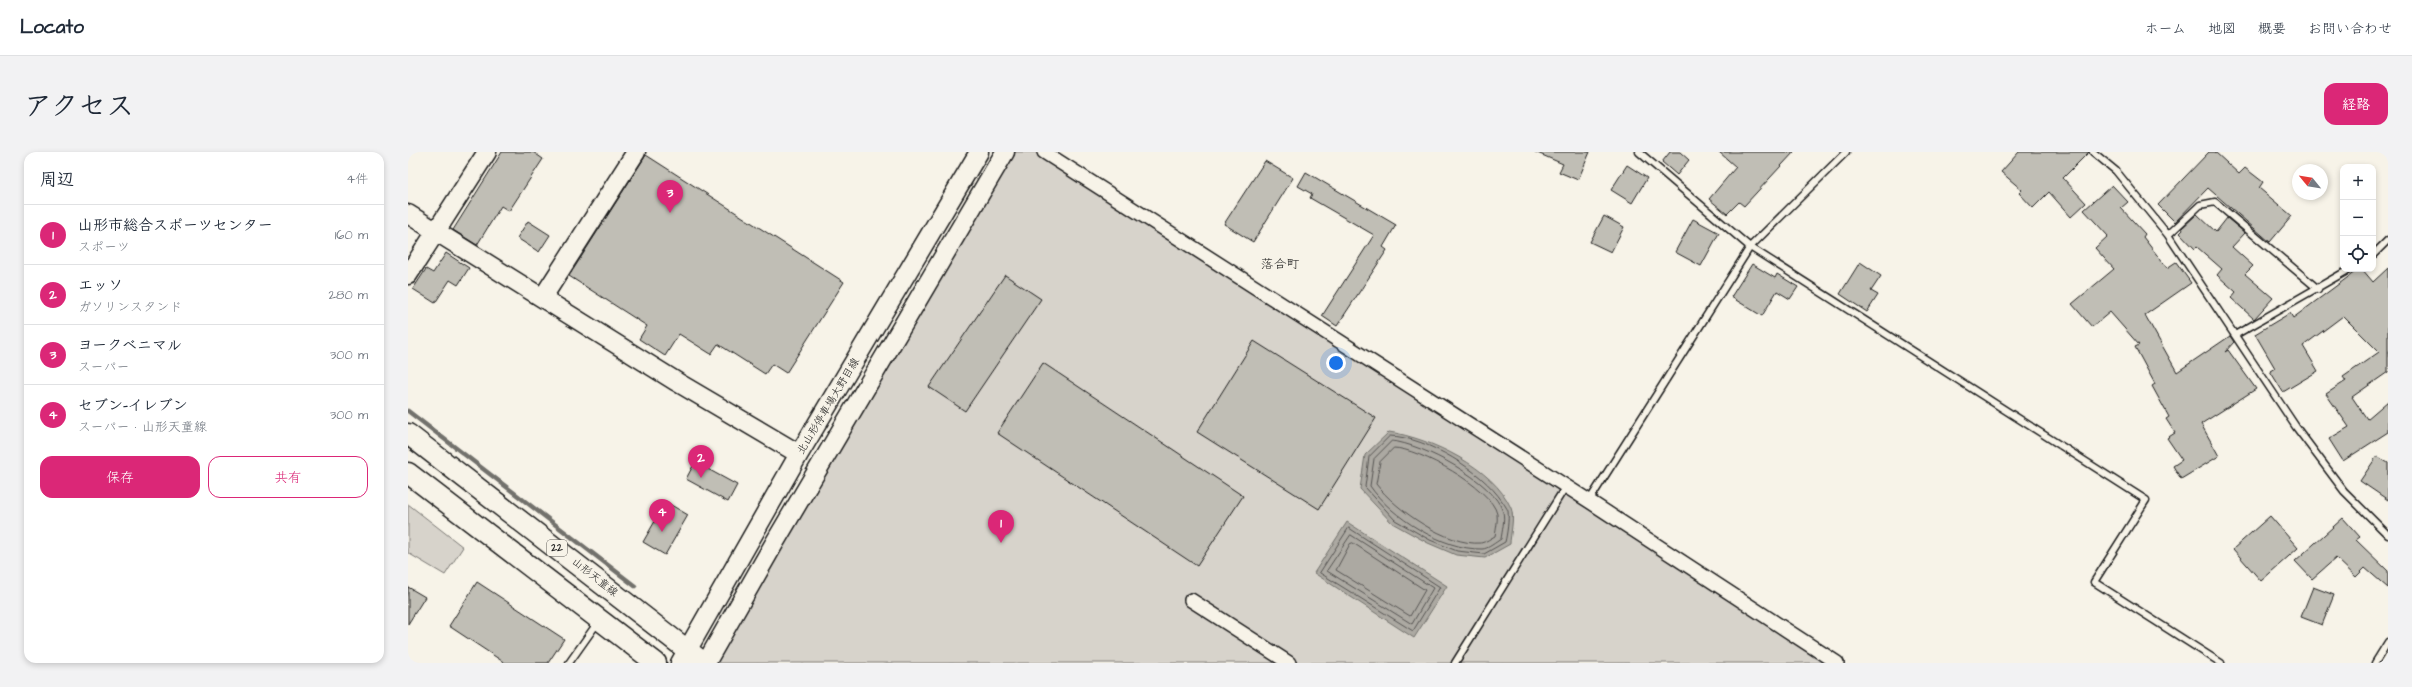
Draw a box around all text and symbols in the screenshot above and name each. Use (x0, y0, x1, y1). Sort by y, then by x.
text: Locato (20, 14, 84, 41)
text: ホーム (2145, 19, 2186, 39)
text: 地図 (2208, 19, 2236, 39)
text: 概要 (2258, 19, 2286, 39)
text: お問い合わせ (2308, 19, 2392, 39)
button: 経路 (2324, 83, 2388, 125)
text: アクセス (24, 87, 134, 126)
north arrow (2292, 164, 2328, 200)
map controls (2340, 164, 2376, 272)
button: + (2340, 164, 2376, 200)
text: 周辺 (40, 168, 74, 192)
text: 4件 (346, 170, 368, 188)
pin: 3 (657, 180, 683, 213)
button: − (2340, 200, 2376, 236)
text: 山形市総合スポーツセンター (78, 215, 273, 236)
text: 1 (52, 226, 54, 244)
text: 160 m (335, 226, 368, 244)
button: locate (2340, 236, 2376, 272)
text: スポーツ (78, 238, 130, 256)
district label: 落合町 (1260, 255, 1300, 273)
text: エッソ (78, 275, 123, 296)
text: 2 (49, 286, 57, 304)
text: 280 m (329, 286, 368, 304)
text: ガソリンスタンド (78, 298, 182, 316)
text: ヨークベニマル (78, 335, 182, 356)
text: 3 (50, 346, 56, 364)
text: 300 m (330, 346, 368, 364)
your location (1326, 353, 1346, 373)
street label: 北山形停車場大野目線 (793, 355, 863, 457)
text: スーパー (78, 358, 129, 376)
text: セブン-イレブン (78, 395, 188, 416)
text: 4 (49, 406, 57, 424)
text: 300 m (330, 406, 368, 424)
text: スーパー · 山形天童線 (78, 418, 207, 436)
pin: 2 (688, 445, 714, 478)
button: 保存 (40, 456, 200, 498)
button: 共有 (208, 456, 368, 498)
pin: 4 (649, 499, 675, 532)
pin: 1 (988, 510, 1014, 543)
road number: 22 (547, 540, 567, 556)
street label: 山形天童線 (569, 554, 621, 600)

